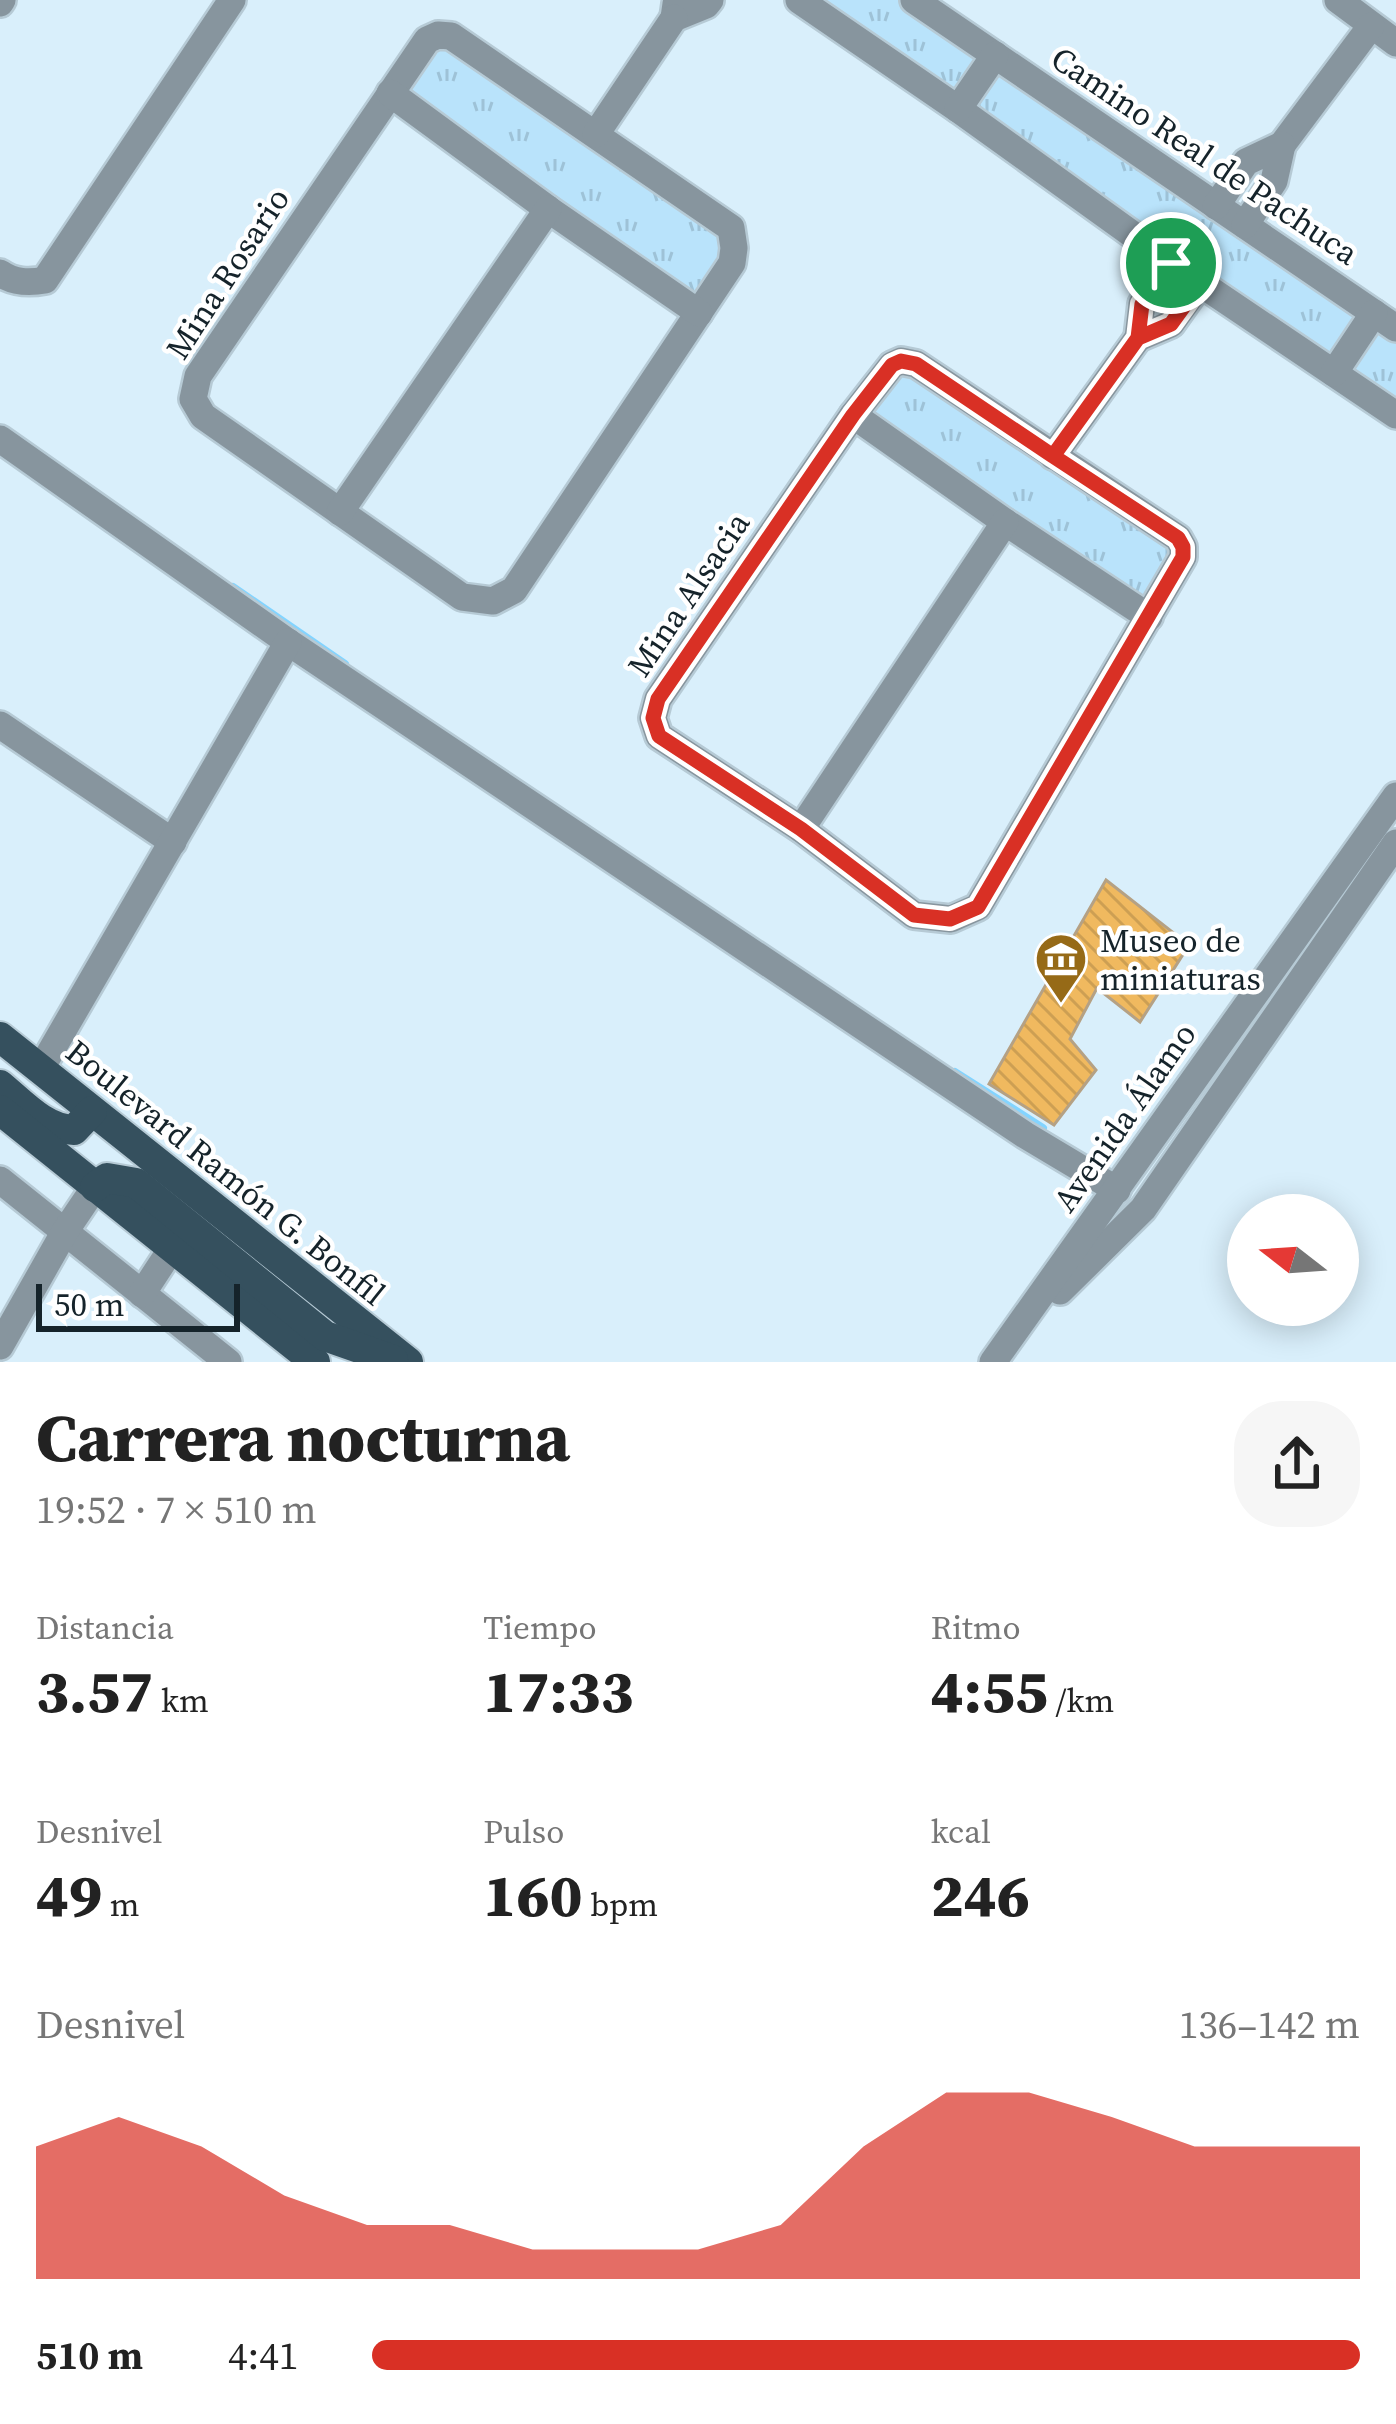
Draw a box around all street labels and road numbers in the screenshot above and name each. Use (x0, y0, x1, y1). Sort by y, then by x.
street label: Camino Real de Pachuca (1042, 36, 1367, 275)
street label: Mina Rosario (155, 179, 300, 368)
street label: Mina Alsacia (617, 503, 760, 685)
street label: Avenida Álamo (1042, 1014, 1206, 1221)
street label: Boulevard Ramón G. Bonfil (56, 1029, 395, 1316)

